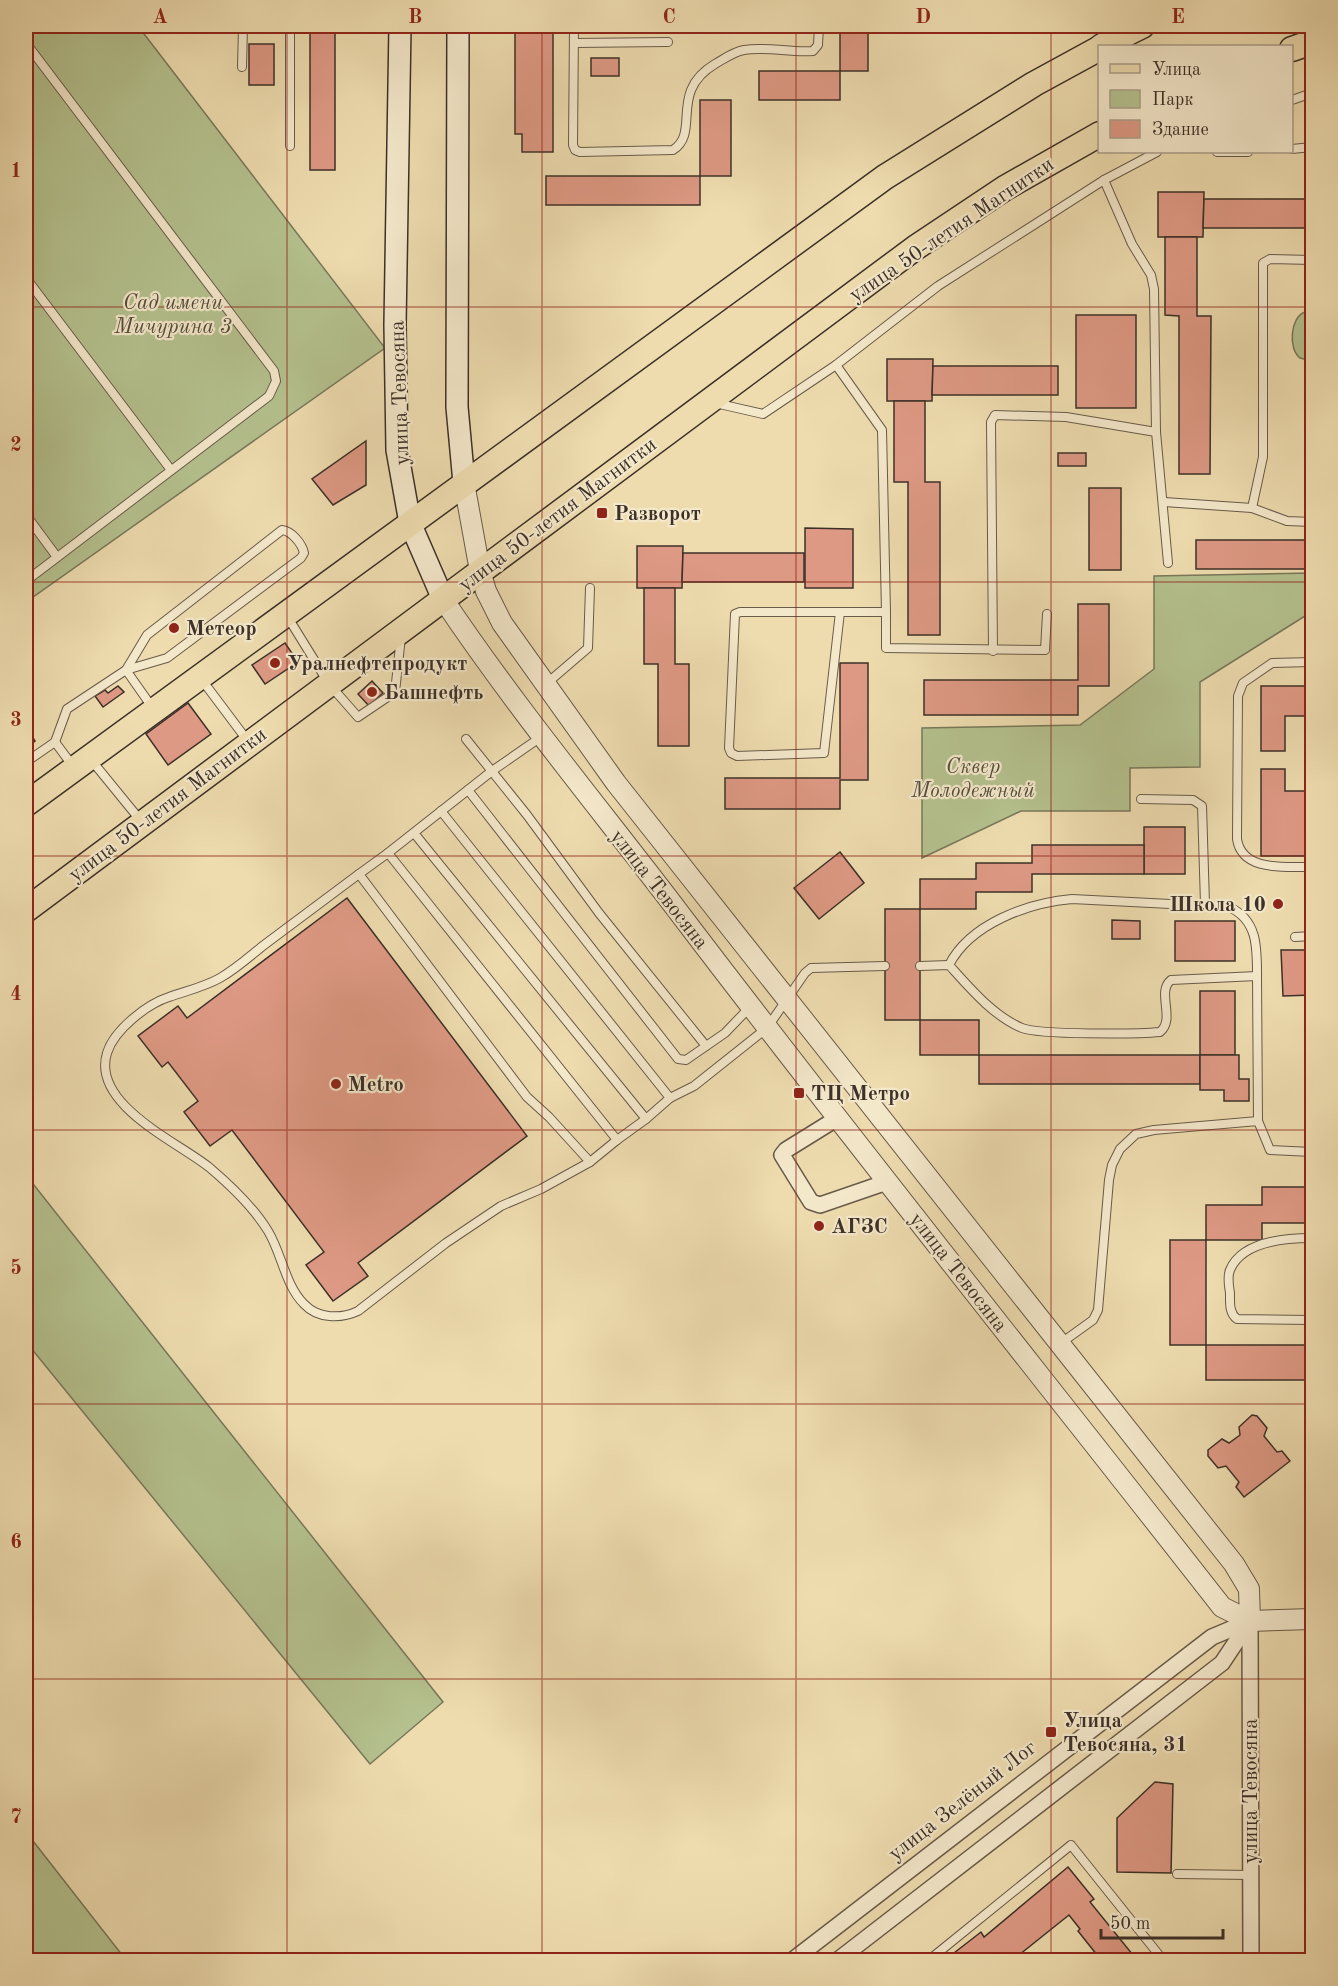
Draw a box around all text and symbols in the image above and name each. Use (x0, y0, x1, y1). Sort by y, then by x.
text: A (152, 8, 168, 28)
text: B (408, 8, 422, 28)
text: C (662, 8, 676, 28)
text: D (915, 8, 931, 28)
text: E (1171, 8, 1185, 28)
legend (1098, 45, 1293, 153)
text: Улица (1152, 61, 1201, 79)
text: Парк (1152, 91, 1193, 109)
text: Здание (1152, 121, 1209, 139)
street label: улица 50-летия Магнитки (846, 154, 1058, 307)
text: 1 (10, 162, 22, 182)
park label: Сад имени Мичурина 3 (113, 293, 232, 338)
street label: улица Тевосяна (387, 320, 414, 466)
street label: улица 50-летия Магнитки (455, 434, 661, 596)
text: 2 (10, 436, 22, 456)
place label: Разворот (614, 504, 701, 525)
marker: Разворот (595, 506, 609, 520)
place label: Метеор (186, 619, 257, 640)
marker: Метеор (167, 621, 181, 635)
place label: Уралнефтепродукт (287, 654, 467, 675)
marker: Уралнефтепродукт (268, 656, 282, 670)
place label: Башнефть (384, 683, 484, 704)
marker: Башнефть (365, 685, 379, 699)
text: 3 (10, 711, 22, 731)
street label: улица 50-летия Магнитки (65, 724, 271, 886)
park label: Сквер Молодежный (910, 757, 1035, 802)
street label: улица Тевосяна (606, 826, 712, 954)
place label: Школа 10 (1169, 895, 1266, 916)
marker: Школа 10 (1271, 897, 1285, 911)
text: 4 (10, 985, 22, 1005)
place label: Metro (348, 1075, 404, 1096)
marker: Metro (329, 1077, 343, 1091)
place label: ТЦ Метро (811, 1084, 910, 1105)
marker: ТЦ Метро (792, 1086, 806, 1100)
street label: улица Тевосяна (905, 1209, 1011, 1337)
place label: АГЗС (831, 1217, 888, 1238)
marker: АГЗС (812, 1219, 826, 1233)
text: 5 (10, 1258, 22, 1279)
text: 6 (10, 1533, 22, 1553)
place label: Улица Тевосяна, 31 (1063, 1711, 1188, 1756)
street label: улица Тевосяна (1241, 1718, 1262, 1864)
marker: Улица Тевосяна, 31 (1044, 1725, 1058, 1739)
street label: улица Зелёный Лог (885, 1737, 1041, 1865)
text: 7 (10, 1808, 22, 1828)
scale bar (1101, 1902, 1222, 1940)
text: 50 m (1110, 1915, 1150, 1933)

